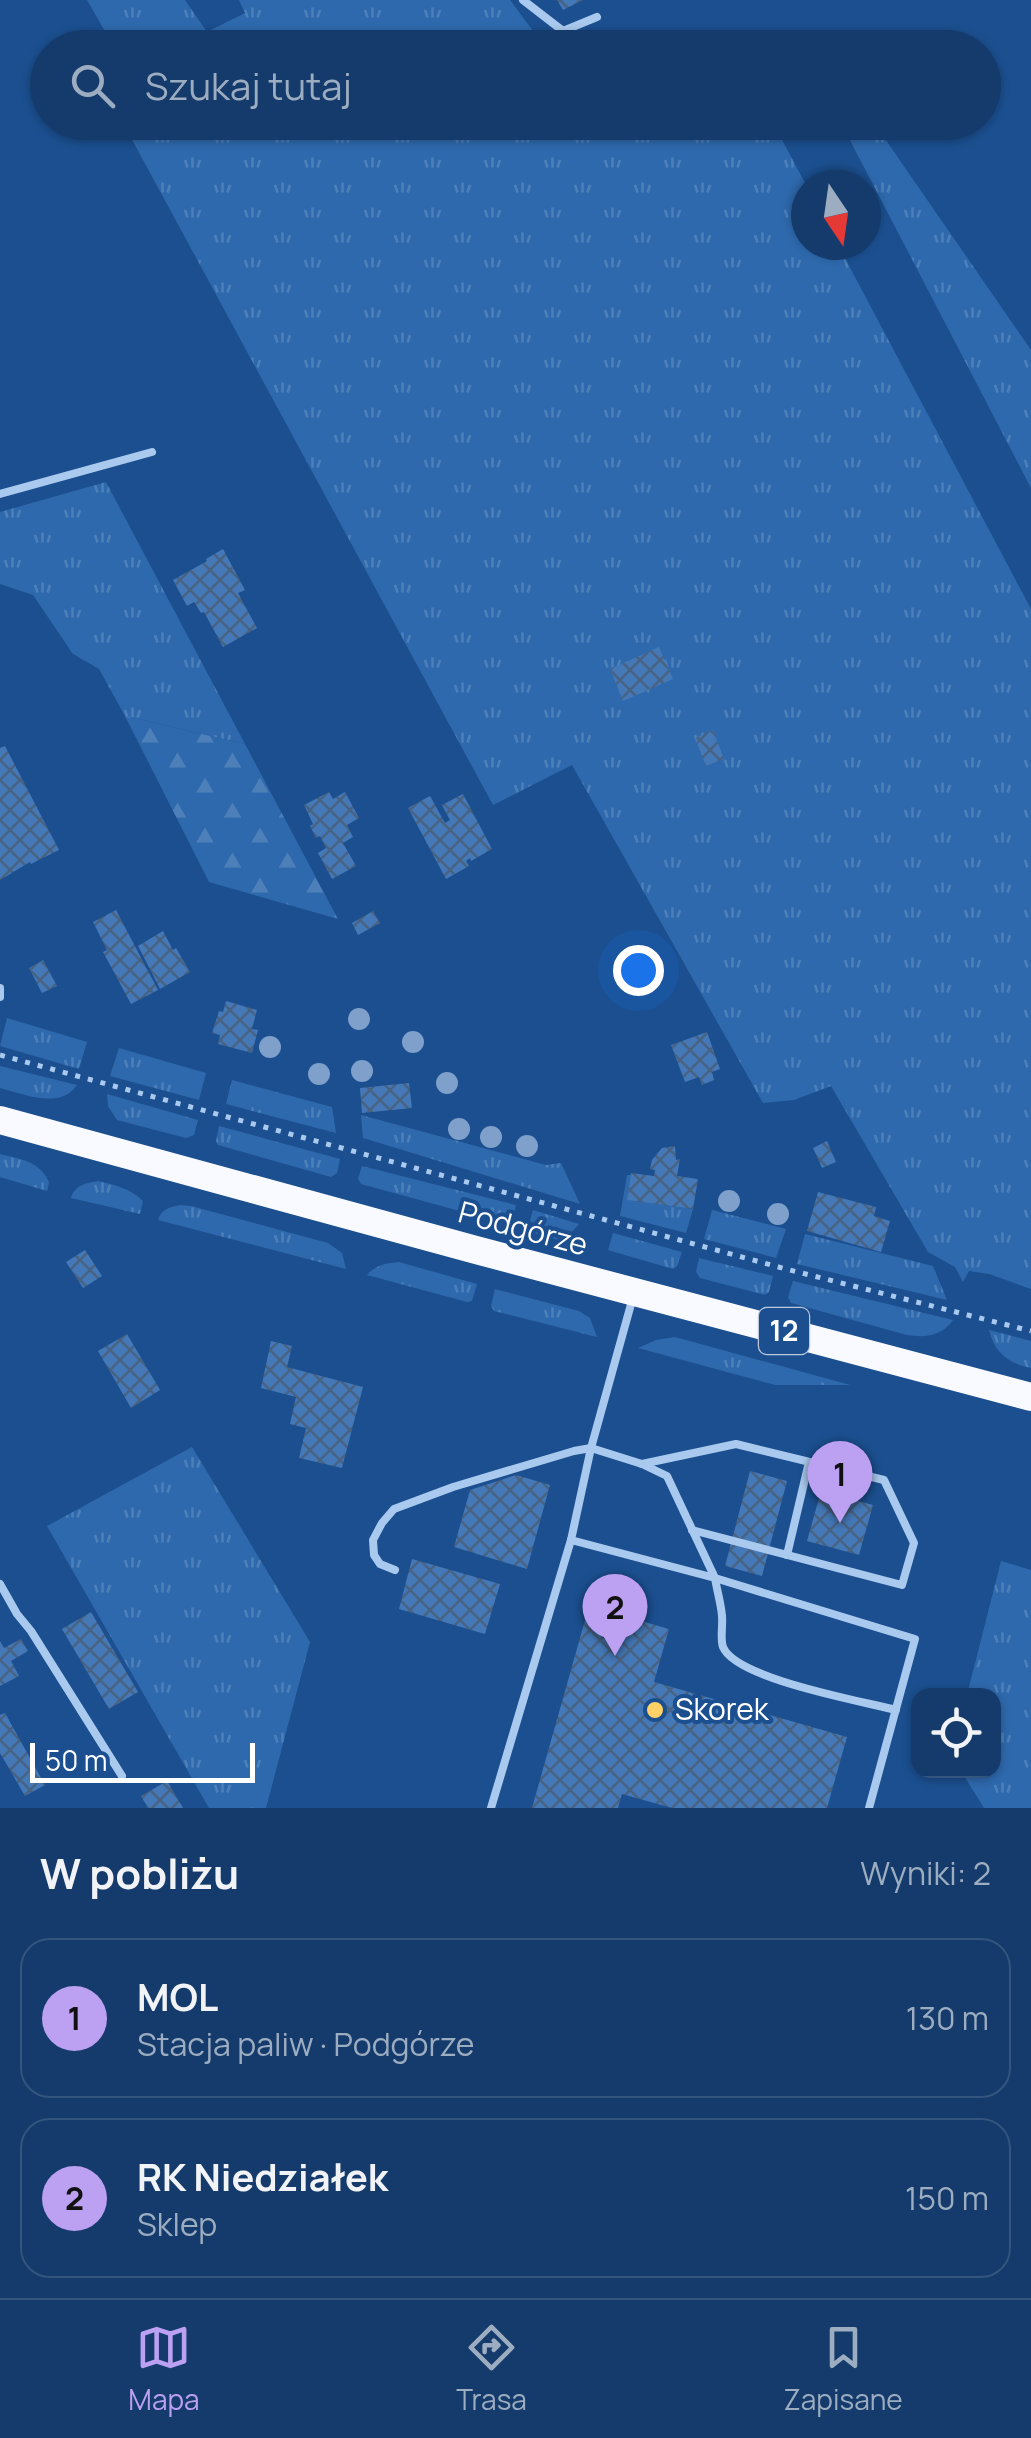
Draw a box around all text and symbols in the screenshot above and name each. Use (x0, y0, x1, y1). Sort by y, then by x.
search box (30, 30, 1001, 140)
icon: search (65, 58, 120, 113)
text: Szukaj tutaj (145, 59, 352, 111)
north arrow (791, 170, 881, 260)
your location (613, 945, 664, 996)
street label: Podgórze (454, 1191, 592, 1264)
road number: 12 (759, 1308, 809, 1354)
pin: 1 (808, 1440, 872, 1523)
pin: 2 (582, 1574, 648, 1656)
place label: Skorek (675, 1688, 770, 1729)
map controls (911, 1688, 1001, 1778)
button: locate (911, 1688, 1001, 1778)
marker: Skorek (644, 1699, 666, 1721)
scale bar (30, 1738, 255, 1782)
text: 50 m (45, 1741, 108, 1779)
text: W pobliżu (40, 1844, 239, 1902)
text: Wyniki: 2 (860, 1851, 991, 1895)
text: MOL (137, 1970, 218, 2022)
text: 1 (67, 1996, 82, 2040)
text: 130 m (906, 1996, 989, 2040)
text: Stacja paliw · Podgórze (137, 2022, 474, 2066)
text: RK Niedziałek (137, 2150, 388, 2202)
text: 2 (65, 2176, 84, 2220)
text: 150 m (905, 2176, 989, 2220)
text: Sklep (137, 2202, 217, 2246)
tab: Mapa (128, 2320, 200, 2418)
tab: Trasa (456, 2320, 527, 2418)
tab: Zapisane (784, 2320, 903, 2418)

